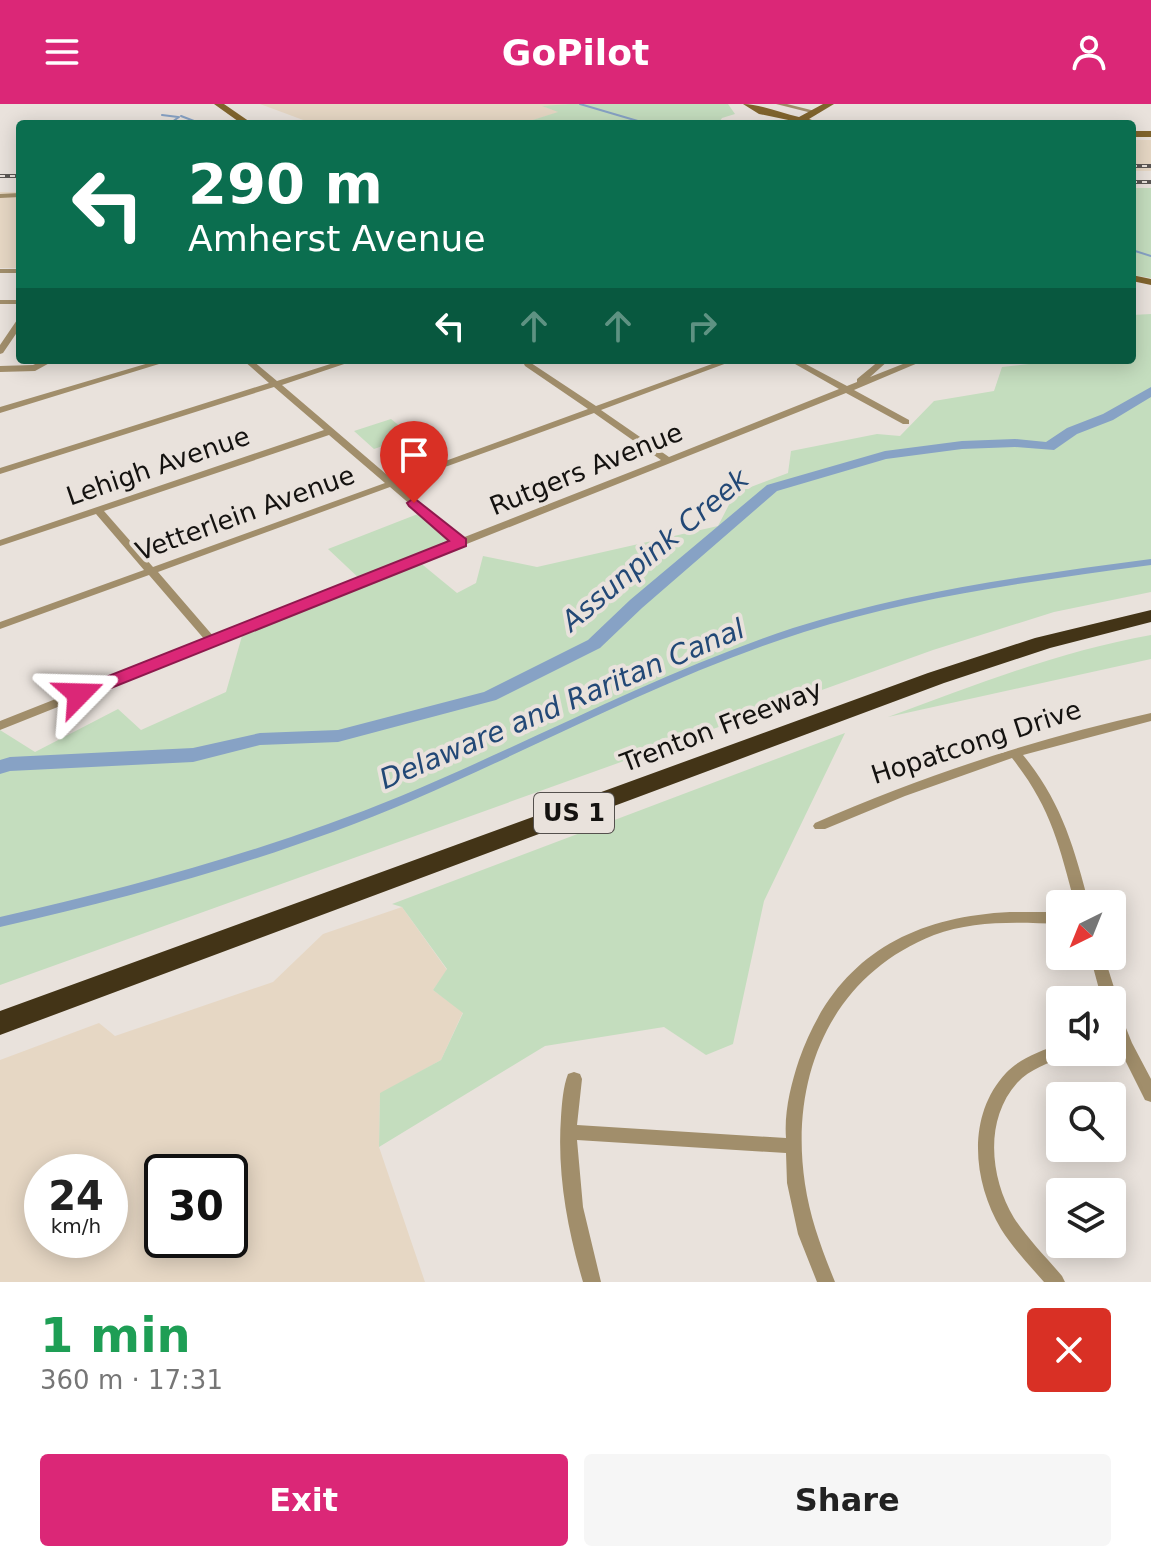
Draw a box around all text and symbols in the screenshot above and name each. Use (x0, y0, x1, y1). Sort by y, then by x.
icon: menu (40, 30, 84, 74)
icon: person (1067, 30, 1111, 74)
text: GoPilot (502, 32, 649, 73)
text: 290 m (188, 151, 383, 216)
icon: left (56, 152, 160, 256)
text: Amherst Avenue (188, 218, 486, 259)
icon: left (428, 304, 472, 348)
icon: ahead (512, 304, 556, 348)
icon: ahead (596, 304, 640, 348)
icon: right (680, 304, 724, 348)
street label: Rutgers Avenue (485, 417, 687, 521)
street label: Lehigh Avenue (63, 421, 253, 511)
pin (380, 421, 448, 503)
icon: arrive (392, 433, 436, 477)
street label: Vetterlein Avenue (132, 459, 358, 567)
water label: Assunpink Creek (553, 461, 757, 639)
water label: Delaware and Raritan Canal (375, 612, 750, 796)
position arrow (37, 652, 121, 736)
street label: Trenton Freeway (615, 674, 826, 779)
street label: Hopatcong Drive (867, 694, 1085, 790)
road number: US 1 (534, 793, 614, 833)
north arrow (1046, 890, 1126, 970)
map controls (1046, 890, 1126, 1258)
button: sound (1046, 986, 1126, 1066)
button: search (1046, 1082, 1126, 1162)
speed limit sign: 30 (144, 1154, 248, 1258)
text: 24 (48, 1173, 104, 1219)
button: layers (1046, 1178, 1126, 1258)
text: km/h (51, 1214, 101, 1238)
text: 1 min (40, 1307, 191, 1363)
button: close (1027, 1308, 1111, 1392)
text: 360 m · 17:31 (40, 1365, 223, 1395)
button: Exit (40, 1454, 568, 1546)
button: Share (584, 1454, 1111, 1546)

